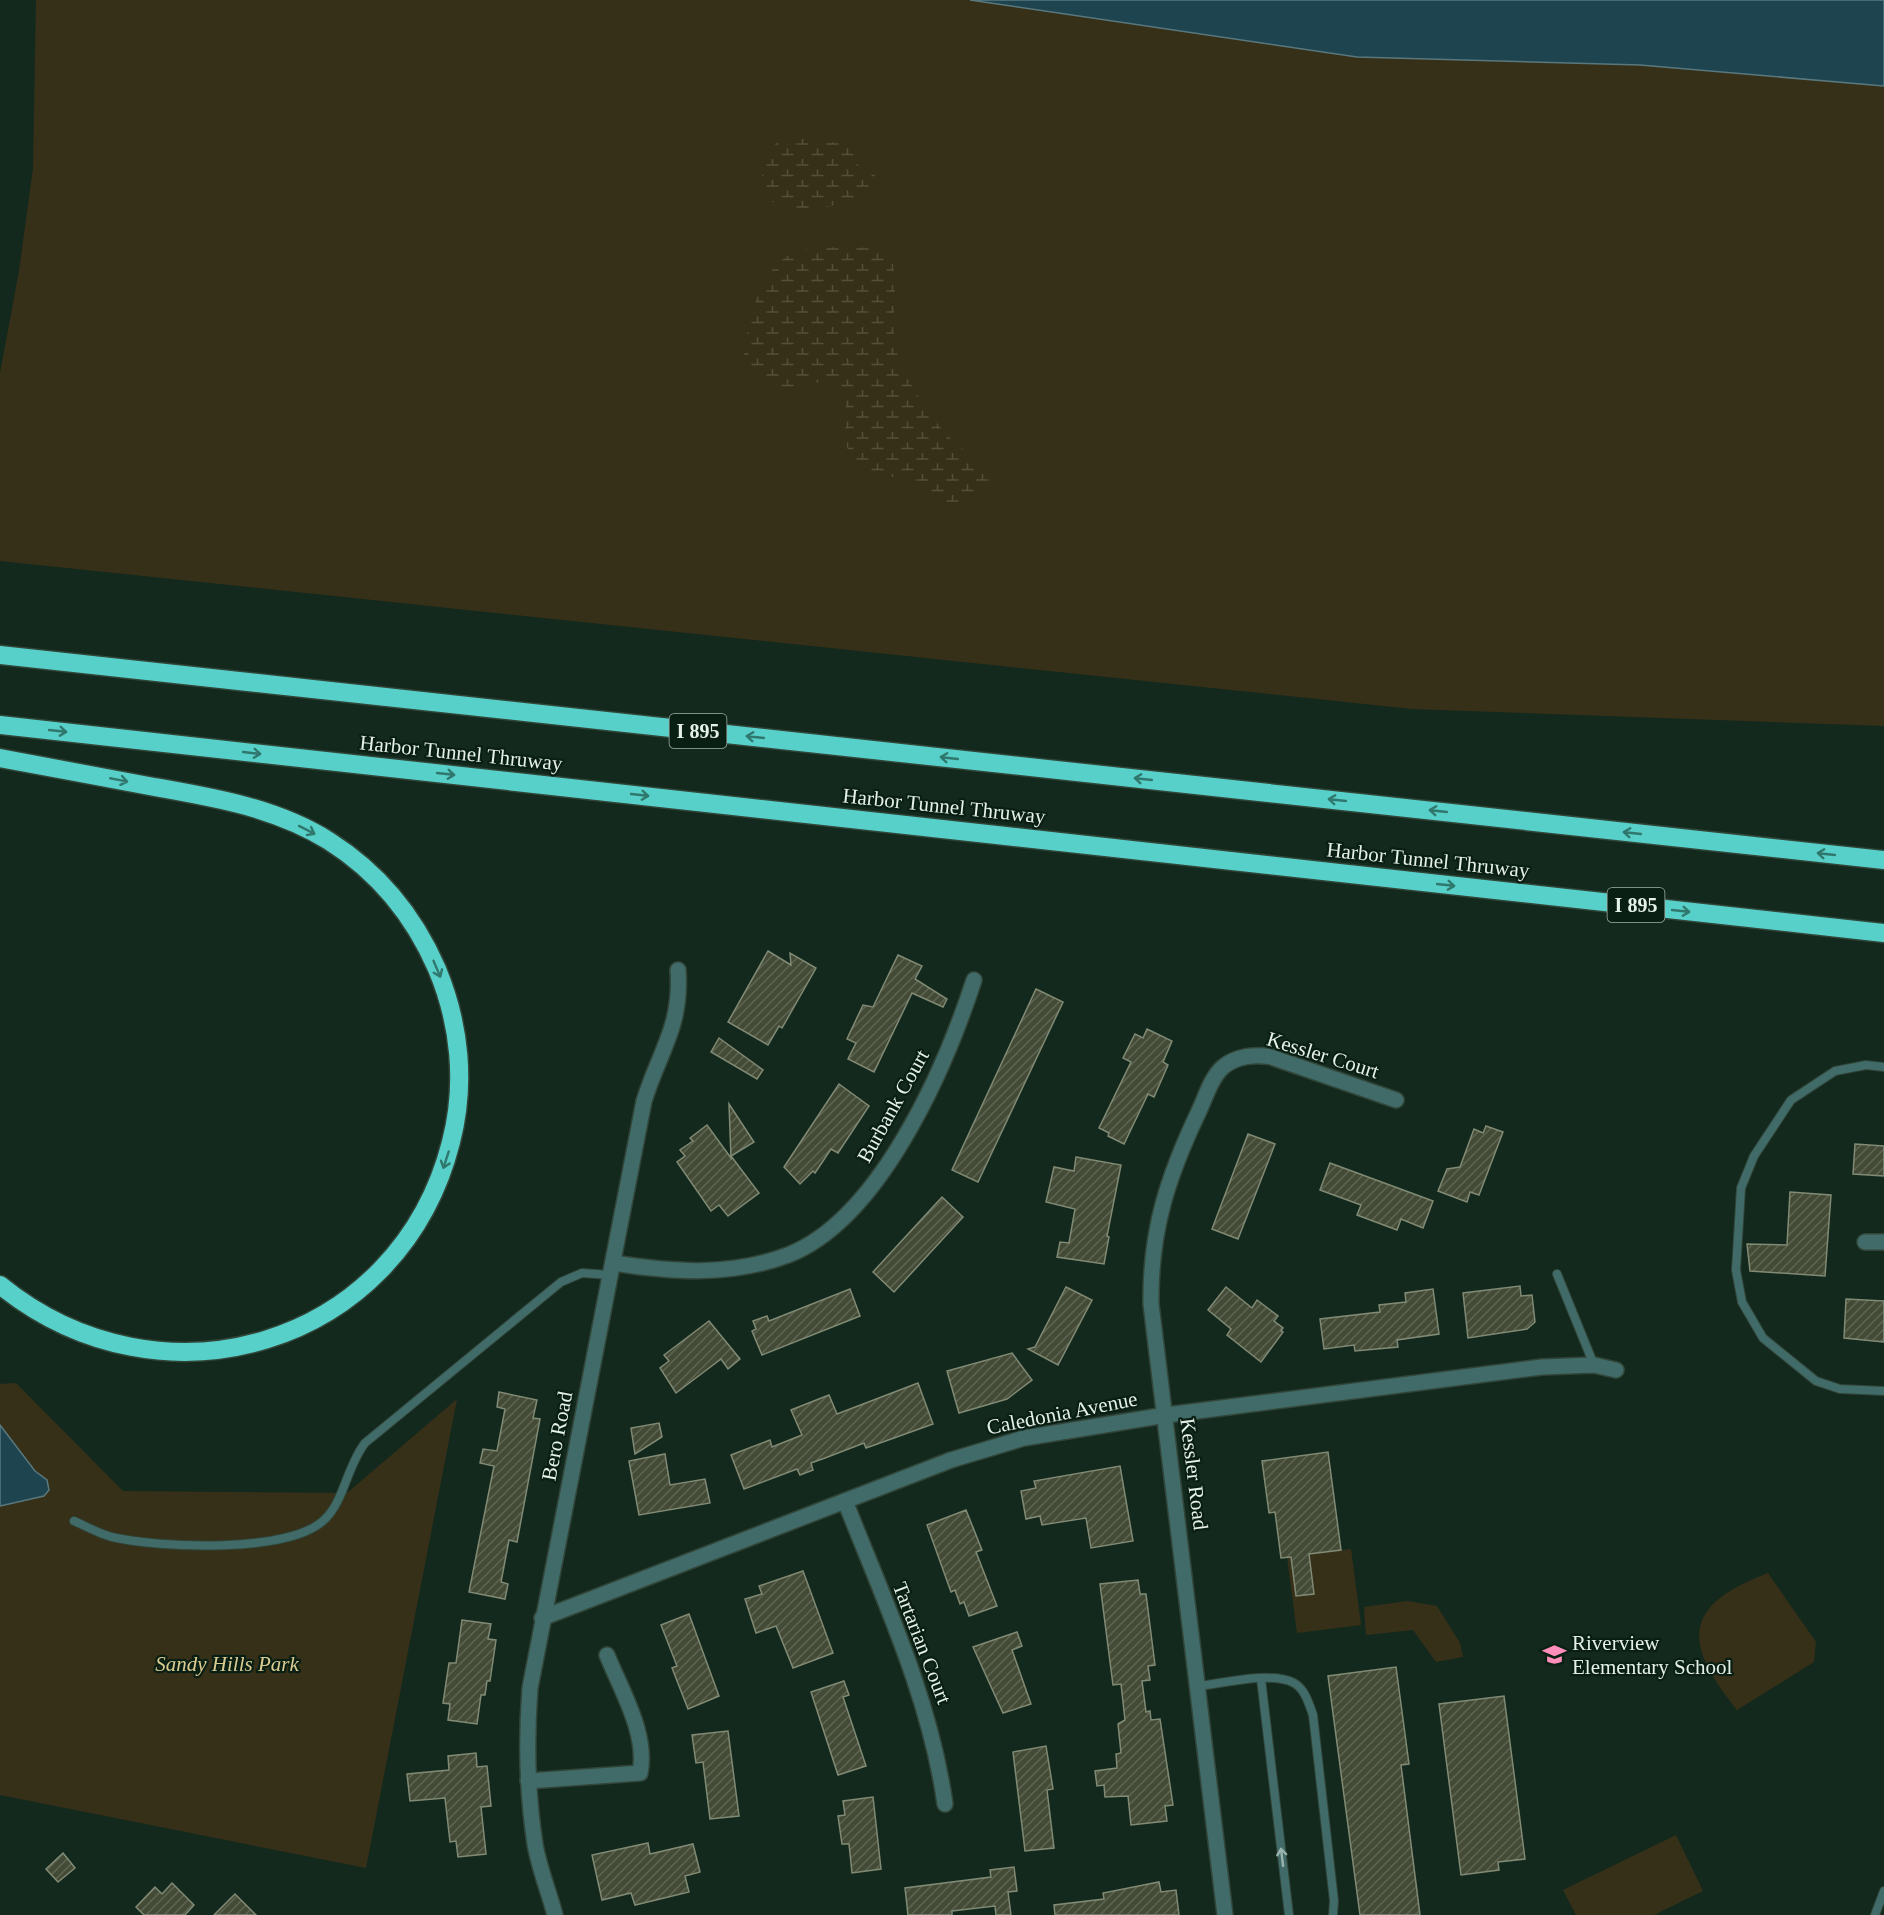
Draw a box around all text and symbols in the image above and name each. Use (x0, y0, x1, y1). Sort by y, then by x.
road number: I 895 (670, 714, 726, 748)
one-way arrow (48, 726, 68, 737)
street label: Harbor Tunnel Thruway (358, 730, 564, 776)
one-way arrow (746, 731, 766, 742)
one-way arrow (242, 747, 261, 758)
one-way arrow (940, 752, 960, 763)
one-way arrow (435, 769, 455, 780)
one-way arrow (1134, 773, 1154, 784)
one-way arrow (109, 775, 129, 786)
street label: Harbor Tunnel Thruway (841, 783, 1047, 829)
one-way arrow (629, 790, 649, 801)
one-way arrow (1328, 794, 1347, 805)
one-way arrow (1429, 806, 1449, 817)
one-way arrow (298, 825, 316, 836)
one-way arrow (1623, 827, 1642, 838)
street label: Harbor Tunnel Thruway (1325, 837, 1531, 883)
one-way arrow (1816, 848, 1836, 859)
one-way arrow (1435, 879, 1455, 890)
road number: I 895 (1608, 888, 1664, 922)
one-way arrow (1671, 905, 1691, 916)
one-way arrow (432, 960, 443, 978)
street label: Kessler Court (1264, 1027, 1382, 1083)
street label: Burbank Court (852, 1045, 934, 1167)
one-way arrow (440, 1150, 451, 1169)
street label: Caledonia Avenue (985, 1387, 1139, 1439)
street label: Bero Road (537, 1389, 577, 1483)
street label: Kessler Road (1175, 1417, 1213, 1532)
street label: Tartarian Court (888, 1579, 956, 1707)
place label: Riverview Elementary School (1572, 1631, 1733, 1679)
school or university icon: Riverview Elementary School (1541, 1642, 1567, 1668)
park label: Sandy Hills Park (155, 1652, 299, 1676)
one-way arrow (1276, 1847, 1287, 1867)

